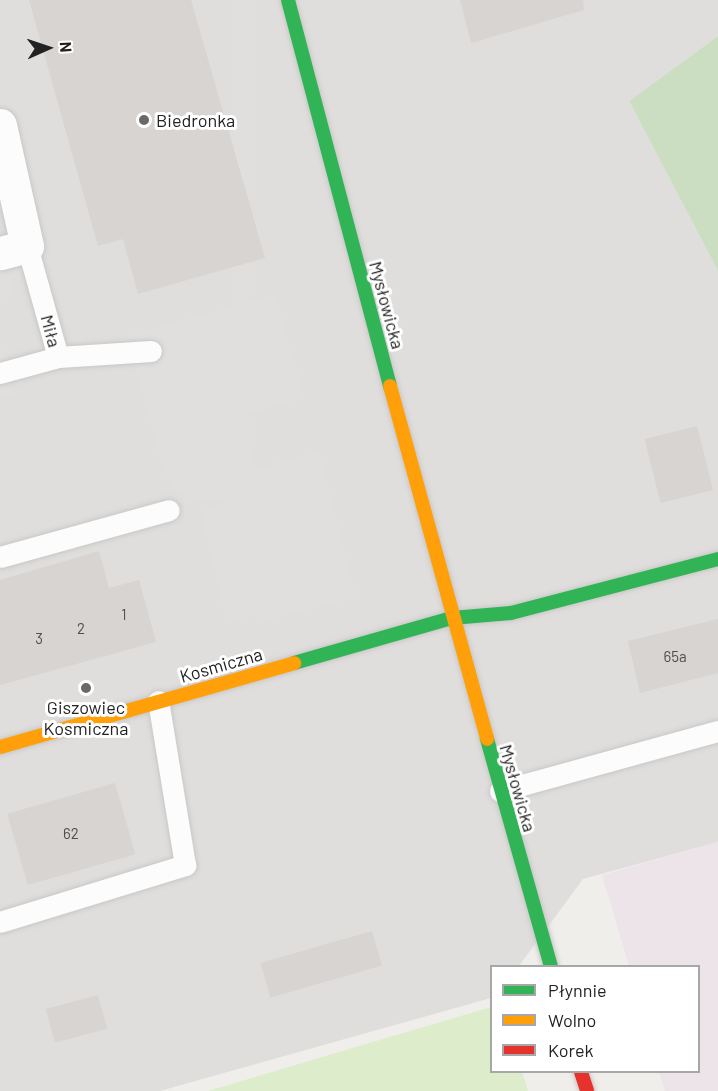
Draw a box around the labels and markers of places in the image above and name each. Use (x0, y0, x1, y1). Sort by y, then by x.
place label: Biedronka (156, 109, 235, 131)
marker: Biedronka (137, 113, 151, 127)
marker: Giszowiec Kosmiczna (79, 681, 93, 695)
place label: Giszowiec Kosmiczna (44, 697, 128, 740)

